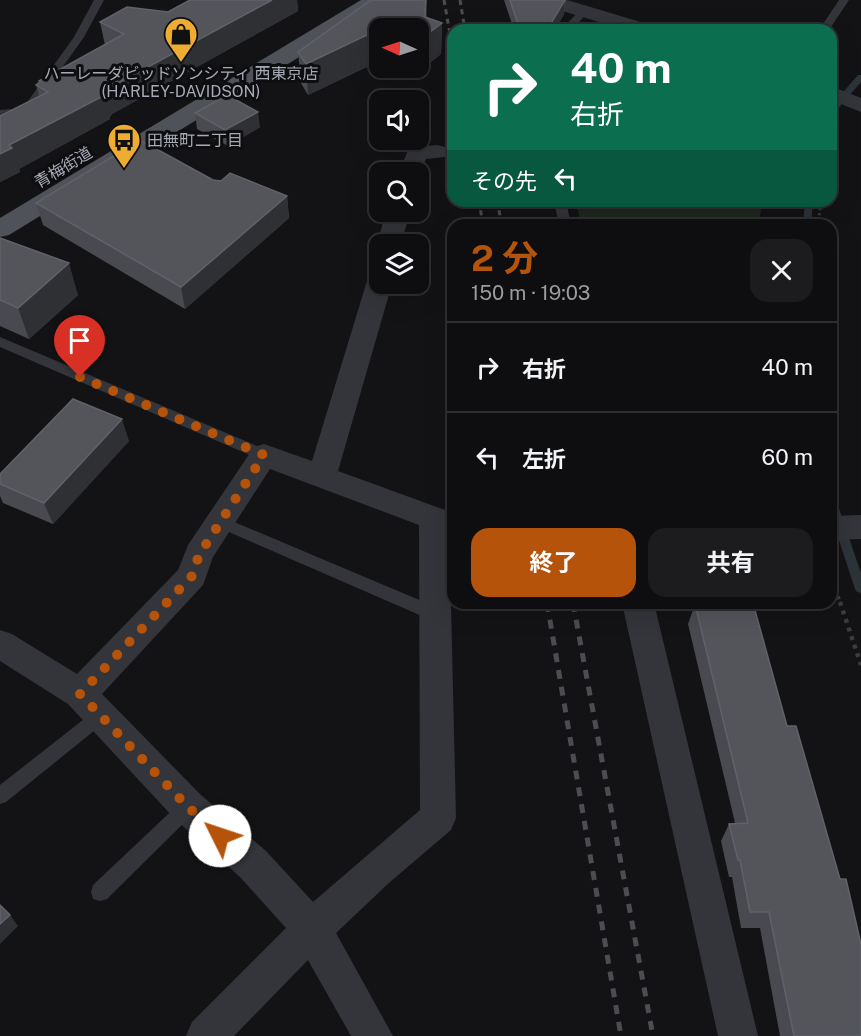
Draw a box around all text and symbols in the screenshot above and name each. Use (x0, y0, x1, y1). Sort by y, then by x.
shop icon: ハーレーダビッドソンシティ 西東京店 (HARLEY-DAVIDSON) (163, 16, 199, 63)
north arrow (369, 18, 429, 78)
map controls (369, 18, 429, 294)
text: 40 m (570, 43, 672, 92)
icon: right (471, 48, 549, 126)
place label: ハーレーダビッドソンシティ 西東京店 (HARLEY-DAVIDSON) (44, 64, 318, 101)
button: sound (369, 90, 429, 150)
text: 右折 (570, 98, 624, 130)
bus stop icon: 田無町二丁目 (106, 122, 142, 169)
place label: 田無町二丁目 (147, 131, 243, 150)
street label: 青梅街道 (31, 143, 96, 192)
button: search (369, 162, 429, 222)
icon: left (549, 162, 582, 195)
text: その先 (471, 168, 537, 194)
button: layers (369, 234, 429, 294)
text: 2 分 (471, 237, 538, 279)
button: close (750, 239, 813, 302)
text: 150 m · 19:03 (471, 281, 590, 305)
pin (54, 315, 105, 377)
icon: arrive (63, 324, 96, 357)
icon: right (471, 351, 504, 384)
text: 40 m (761, 354, 813, 380)
text: 右折 (522, 356, 566, 382)
icon: left (471, 441, 504, 474)
text: 60 m (762, 444, 813, 470)
text: 左折 (522, 446, 566, 472)
button: 終了 (471, 528, 636, 597)
button: 共有 (648, 528, 813, 597)
position arrow (188, 804, 252, 868)

